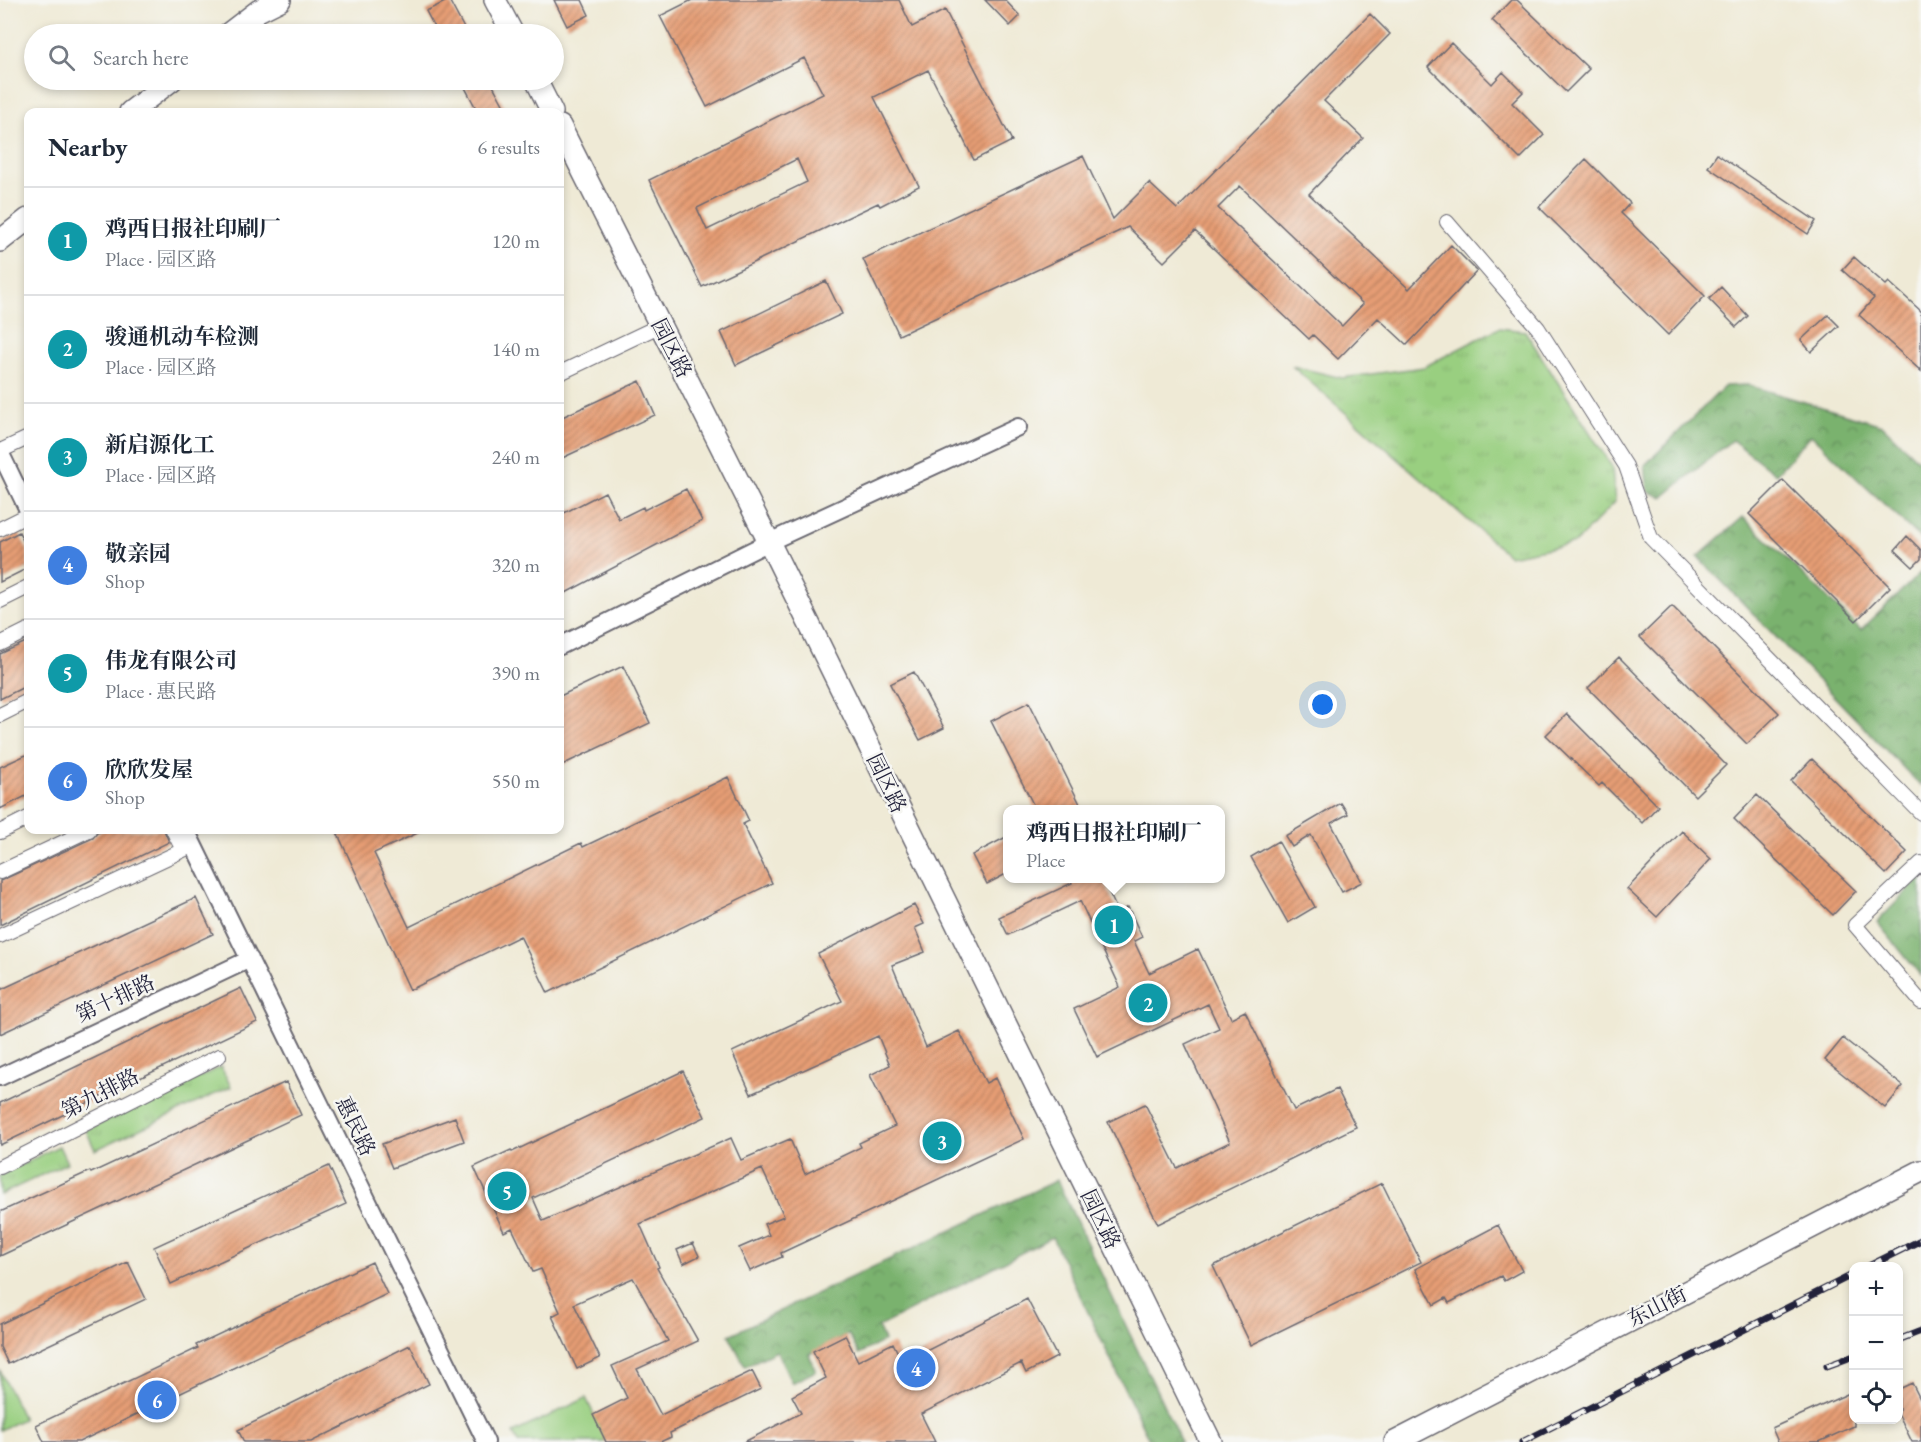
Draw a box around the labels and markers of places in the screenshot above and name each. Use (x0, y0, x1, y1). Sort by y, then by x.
pin: 1 (1094, 902, 1134, 948)
pin: 2 (1128, 980, 1168, 1026)
pin: 3 (922, 1118, 962, 1164)
pin: 5 (488, 1168, 526, 1214)
pin: 4 (896, 1346, 936, 1390)
pin: 6 (138, 1378, 176, 1422)

